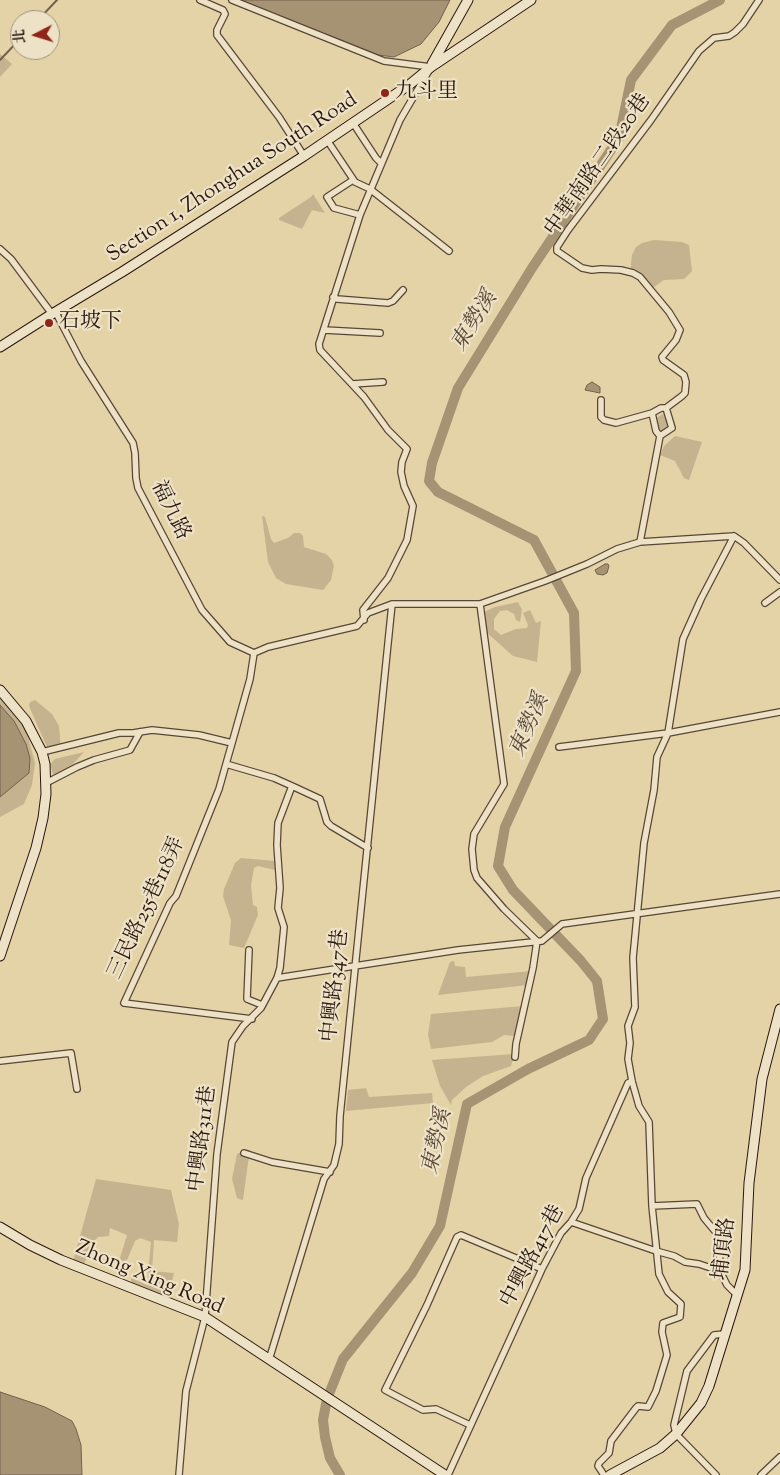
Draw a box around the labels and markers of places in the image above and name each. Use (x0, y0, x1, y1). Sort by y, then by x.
place label: 九斗里 (395, 80, 458, 106)
marker: 九斗里 (379, 87, 391, 99)
place label: 石坡下 (59, 310, 122, 336)
marker: 石坡下 (43, 317, 55, 329)

